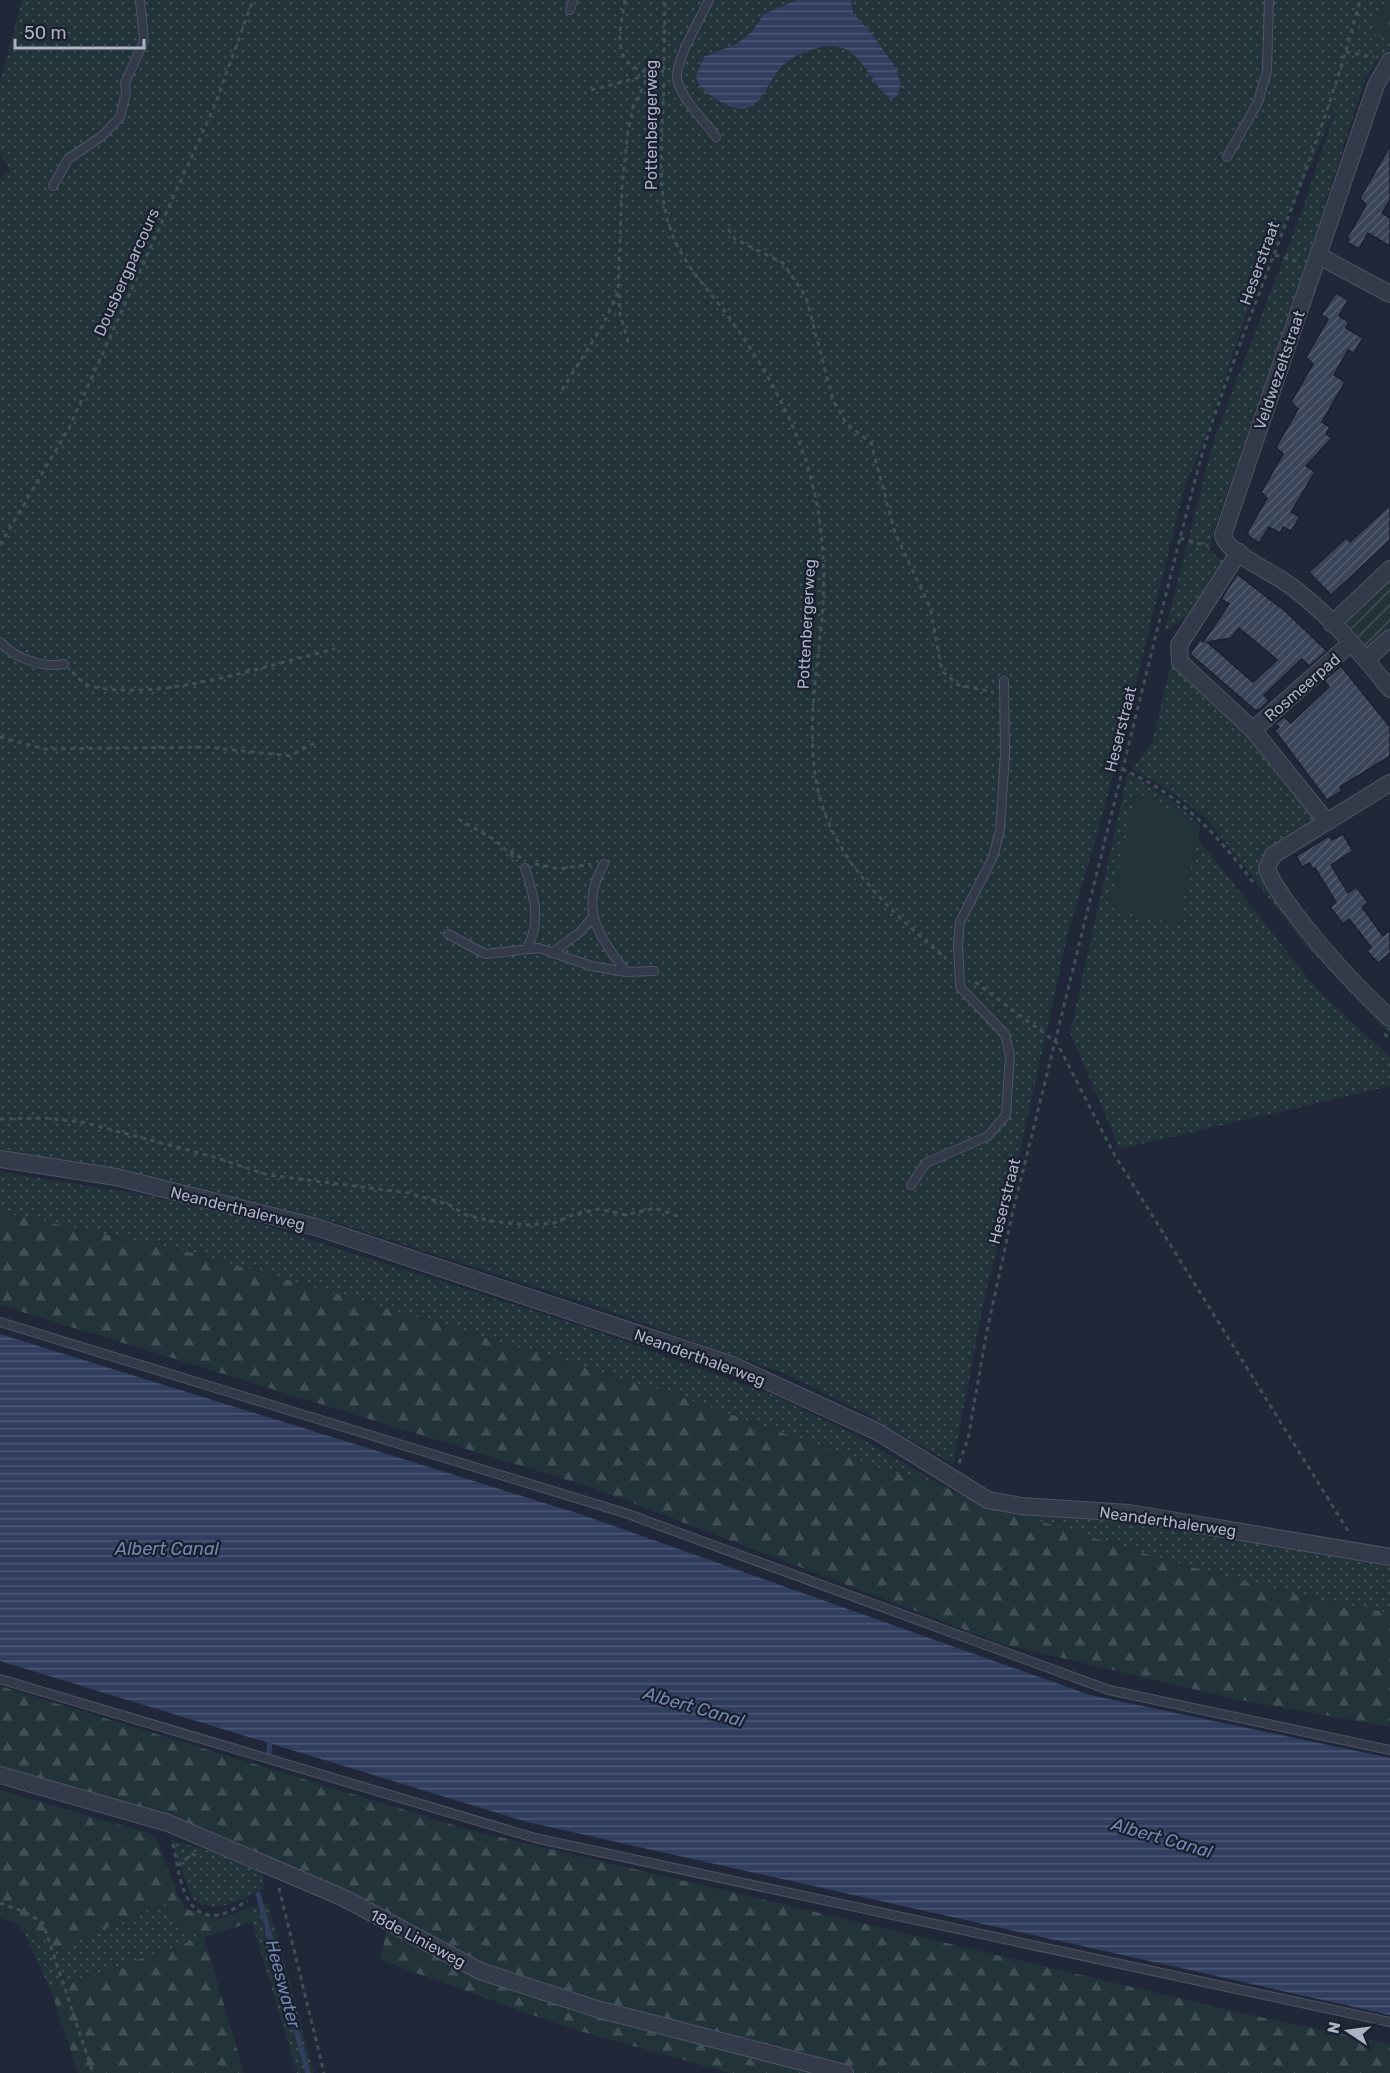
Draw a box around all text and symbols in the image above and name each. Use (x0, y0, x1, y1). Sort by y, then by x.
scale bar (15, 12, 144, 50)
text: 50 m (24, 22, 67, 44)
street label: Pottenbergerweg (642, 60, 661, 190)
street label: Dousbergparcours (90, 205, 163, 339)
street label: Heserstraat (1236, 219, 1283, 308)
street label: Veldwezeltstraat (1250, 308, 1309, 432)
street label: Pottenbergerweg (794, 558, 819, 690)
street label: Rosmeerpad (1261, 649, 1344, 725)
street label: Heserstraat (1101, 684, 1140, 774)
street label: Heserstraat (985, 1156, 1024, 1246)
street label: Neanderthalerweg (169, 1183, 307, 1234)
street label: Neanderthalerweg (632, 1325, 768, 1390)
street label: Neanderthalerweg (1098, 1502, 1238, 1541)
water label: Albert Canal (114, 1538, 220, 1560)
water label: Albert Canal (640, 1682, 748, 1732)
water label: Albert Canal (1108, 1813, 1216, 1863)
street label: 18de Linieweg (367, 1905, 469, 1972)
water label: Heeswater (261, 1937, 306, 2032)
north arrow (1318, 2001, 1378, 2061)
text: N (1323, 2020, 1344, 2035)

